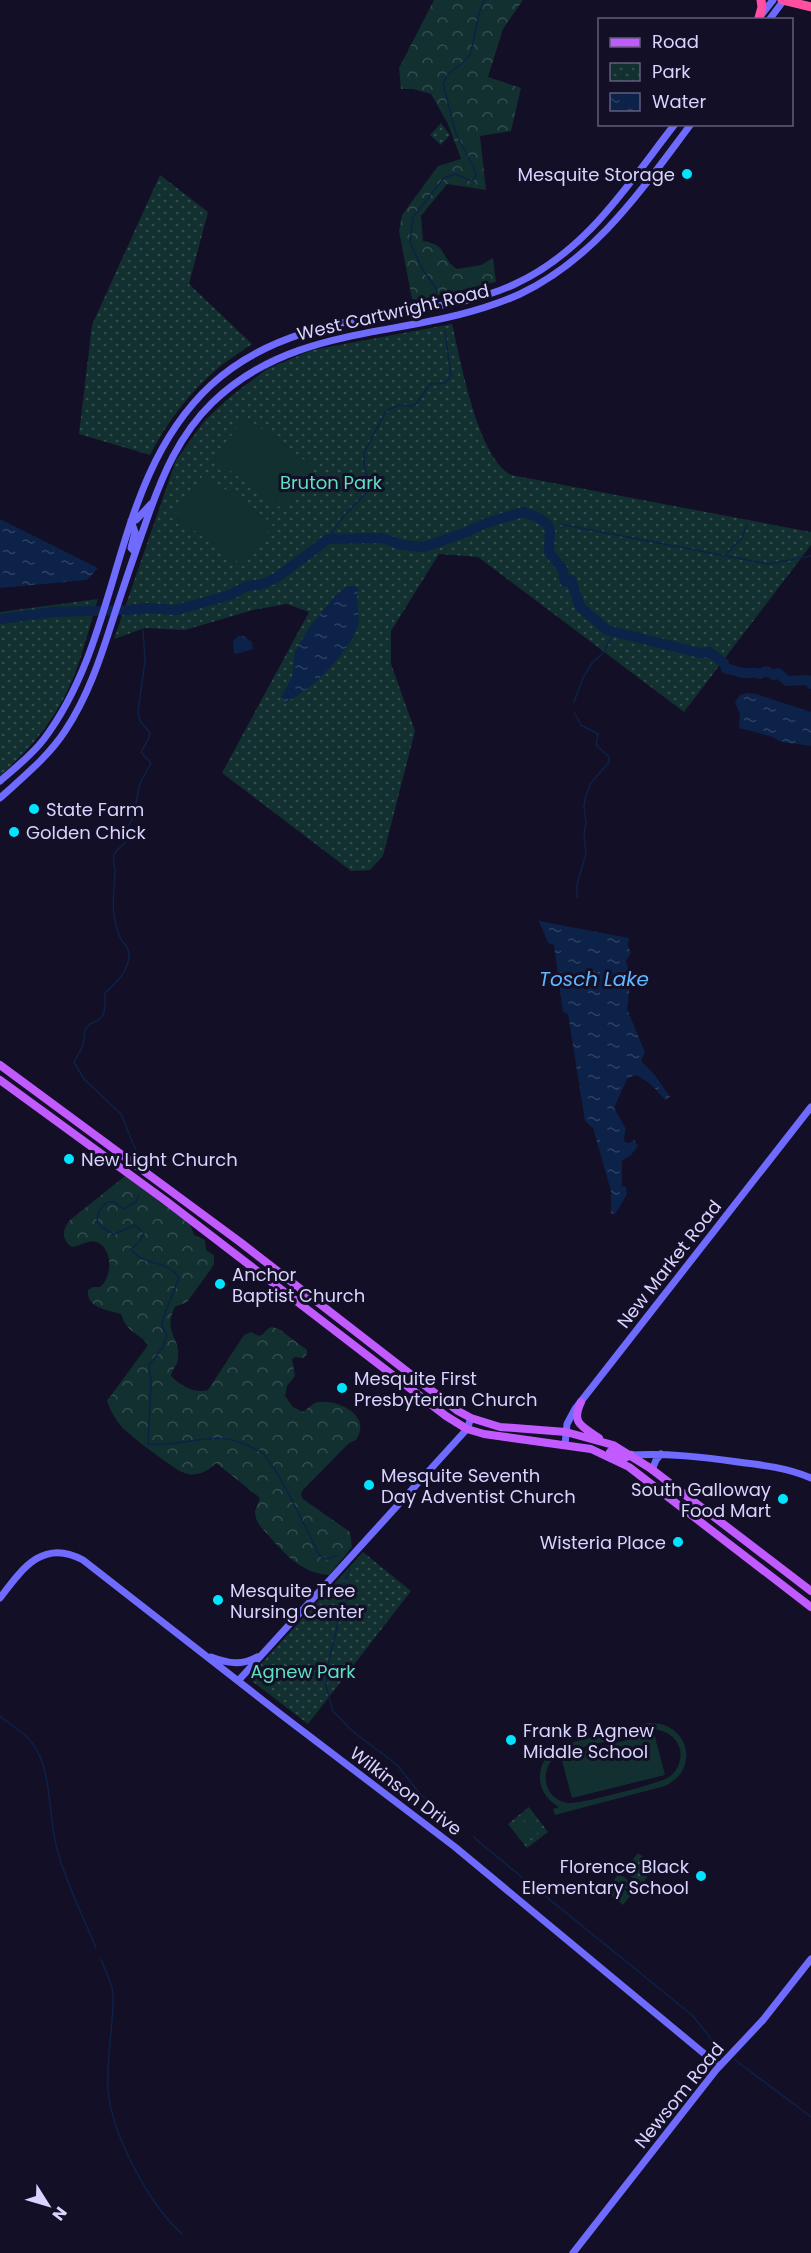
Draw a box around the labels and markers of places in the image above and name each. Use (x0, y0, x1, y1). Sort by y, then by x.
place label: Mesquite Storage (517, 162, 675, 187)
marker: Mesquite Storage (680, 167, 694, 181)
place label: State Farm (46, 797, 144, 822)
marker: State Farm (27, 802, 41, 816)
place label: Golden Chick (26, 820, 146, 845)
marker: Golden Chick (7, 825, 21, 839)
place label: New Light Church (81, 1147, 238, 1172)
marker: New Light Church (62, 1152, 76, 1166)
place label: Anchor Baptist Church (232, 1262, 365, 1308)
marker: Anchor Baptist Church (213, 1277, 227, 1291)
place label: Mesquite First Presbyterian Church (354, 1366, 537, 1412)
marker: Mesquite First Presbyterian Church (335, 1381, 349, 1395)
place label: Mesquite Seventh Day Adventist Church (381, 1463, 576, 1509)
place label: South Galloway Food Mart (631, 1477, 771, 1523)
marker: Mesquite Seventh Day Adventist Church (362, 1478, 376, 1492)
marker: South Galloway Food Mart (776, 1492, 790, 1506)
place label: Wisteria Place (540, 1530, 666, 1555)
marker: Wisteria Place (671, 1535, 685, 1549)
place label: Mesquite Tree Nursing Center (230, 1578, 364, 1624)
marker: Mesquite Tree Nursing Center (211, 1593, 225, 1607)
place label: Frank B Agnew Middle School (523, 1718, 654, 1764)
marker: Frank B Agnew Middle School (504, 1733, 518, 1747)
place label: Florence Black Elementary School (522, 1854, 690, 1900)
marker: Florence Black Elementary School (694, 1869, 708, 1883)

